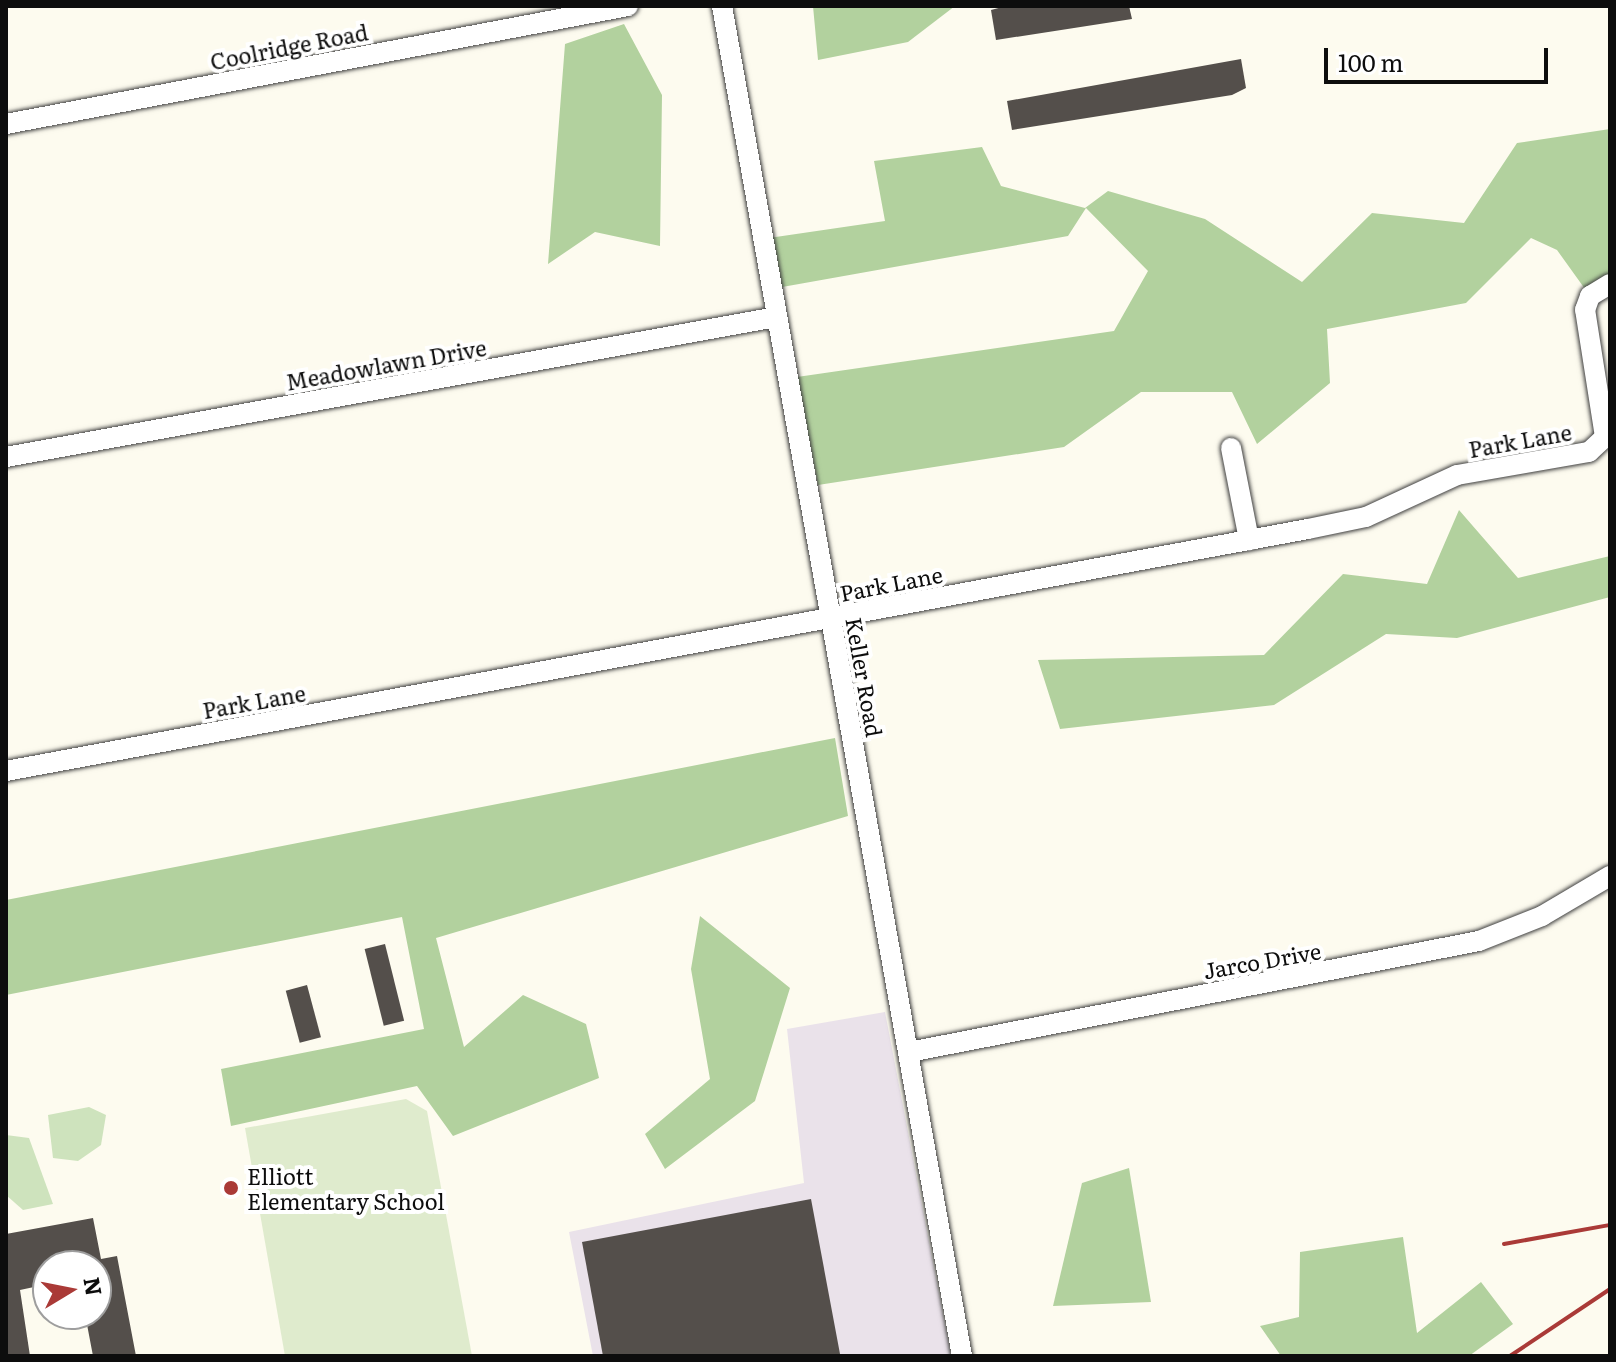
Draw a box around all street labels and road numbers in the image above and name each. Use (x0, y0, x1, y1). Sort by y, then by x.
street label: Coolridge Road (208, 18, 370, 74)
street label: Meadowlawn Drive (284, 333, 488, 395)
street label: Park Lane (1466, 418, 1574, 462)
street label: Park Lane (837, 560, 945, 606)
street label: Keller Road (841, 615, 889, 739)
street label: Park Lane (200, 679, 308, 723)
street label: Jarco Drive (1201, 937, 1323, 983)

